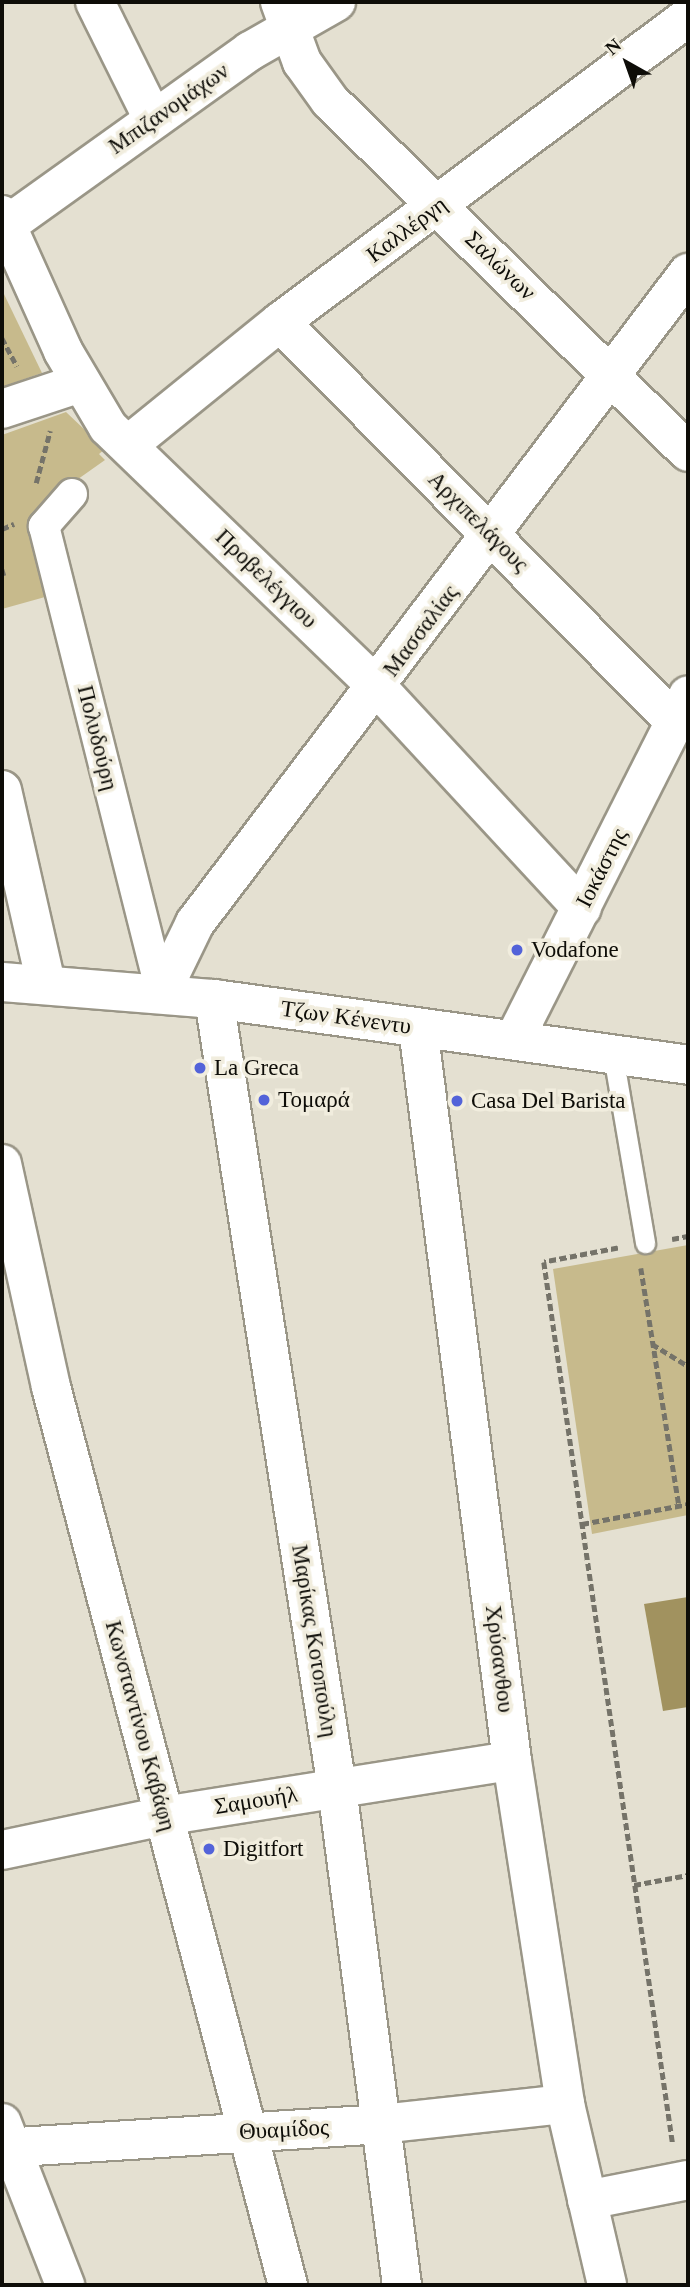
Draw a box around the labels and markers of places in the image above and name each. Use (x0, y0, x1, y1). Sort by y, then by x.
place label: Vodafone (531, 936, 619, 964)
marker: Vodafone (509, 942, 525, 958)
place label: La Greca (214, 1054, 299, 1082)
marker: La Greca (192, 1060, 208, 1076)
place label: Τομαρά (278, 1086, 350, 1114)
place label: Casa Del Barista (471, 1087, 626, 1115)
marker: Τομαρά (256, 1092, 272, 1108)
marker: Casa Del Barista (449, 1093, 465, 1109)
place label: Digitfort (223, 1835, 303, 1863)
marker: Digitfort (201, 1841, 217, 1857)

